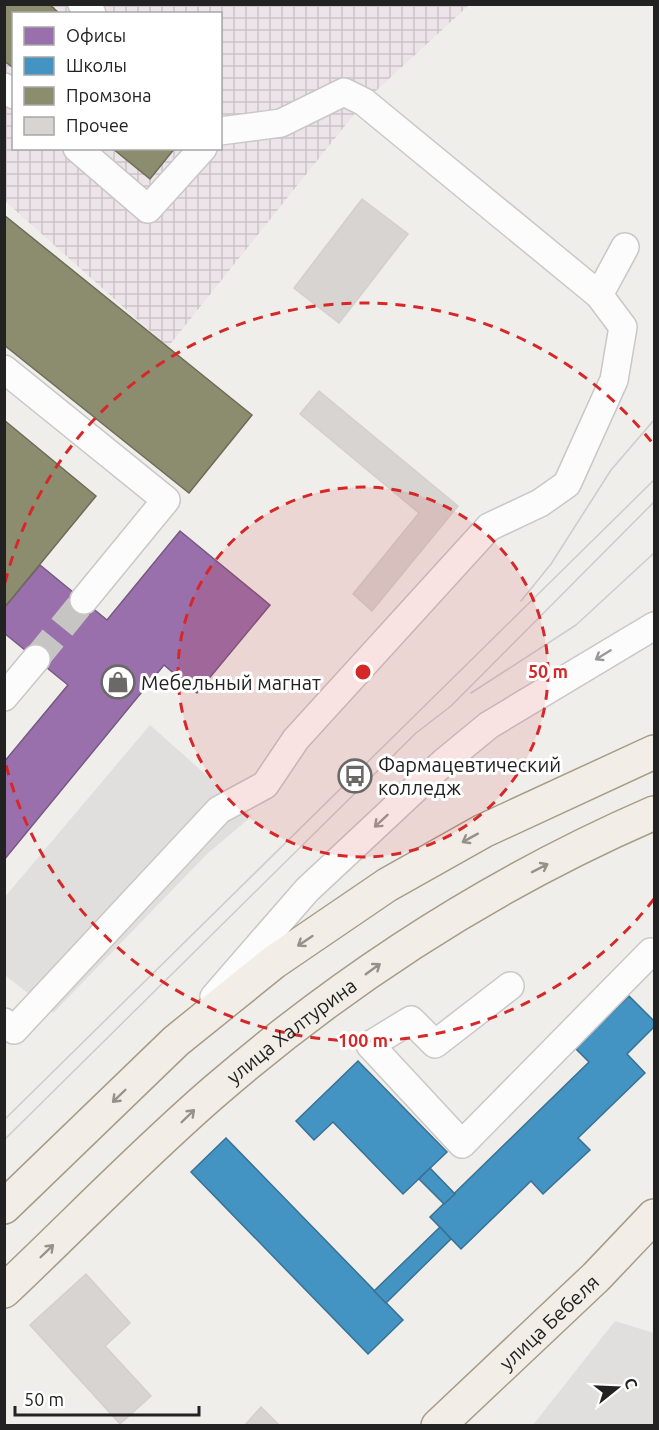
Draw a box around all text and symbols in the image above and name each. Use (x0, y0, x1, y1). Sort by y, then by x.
legend (12, 12, 222, 150)
text: Офисы (66, 25, 126, 45)
text: Школы (66, 55, 127, 75)
text: Промзона (66, 85, 151, 105)
text: Прочее (66, 115, 129, 135)
one-way arrow (595, 649, 612, 661)
text: 50 m (528, 661, 568, 681)
centre of rings (353, 662, 373, 682)
shop icon: Мебельный магнат (100, 664, 136, 700)
place label: Мебельный магнат (141, 671, 321, 694)
place label: Фармацевтический колледж (378, 753, 561, 799)
bus stop icon: Фармацевтический колледж (337, 758, 373, 794)
one-way arrow (373, 814, 388, 828)
one-way arrow (462, 833, 479, 845)
one-way arrow (531, 862, 548, 874)
one-way arrow (297, 935, 313, 947)
one-way arrow (365, 963, 381, 975)
street label: улица Халтурина (221, 973, 360, 1088)
text: 100 m (338, 1030, 388, 1050)
one-way arrow (111, 1089, 126, 1104)
one-way arrow (180, 1110, 195, 1124)
one-way arrow (39, 1244, 54, 1258)
street label: улица Бебеля (494, 1269, 603, 1374)
north arrow (587, 1358, 647, 1418)
text: С (621, 1376, 641, 1391)
scale bar (15, 1379, 200, 1417)
text: 50 m (24, 1389, 64, 1409)

